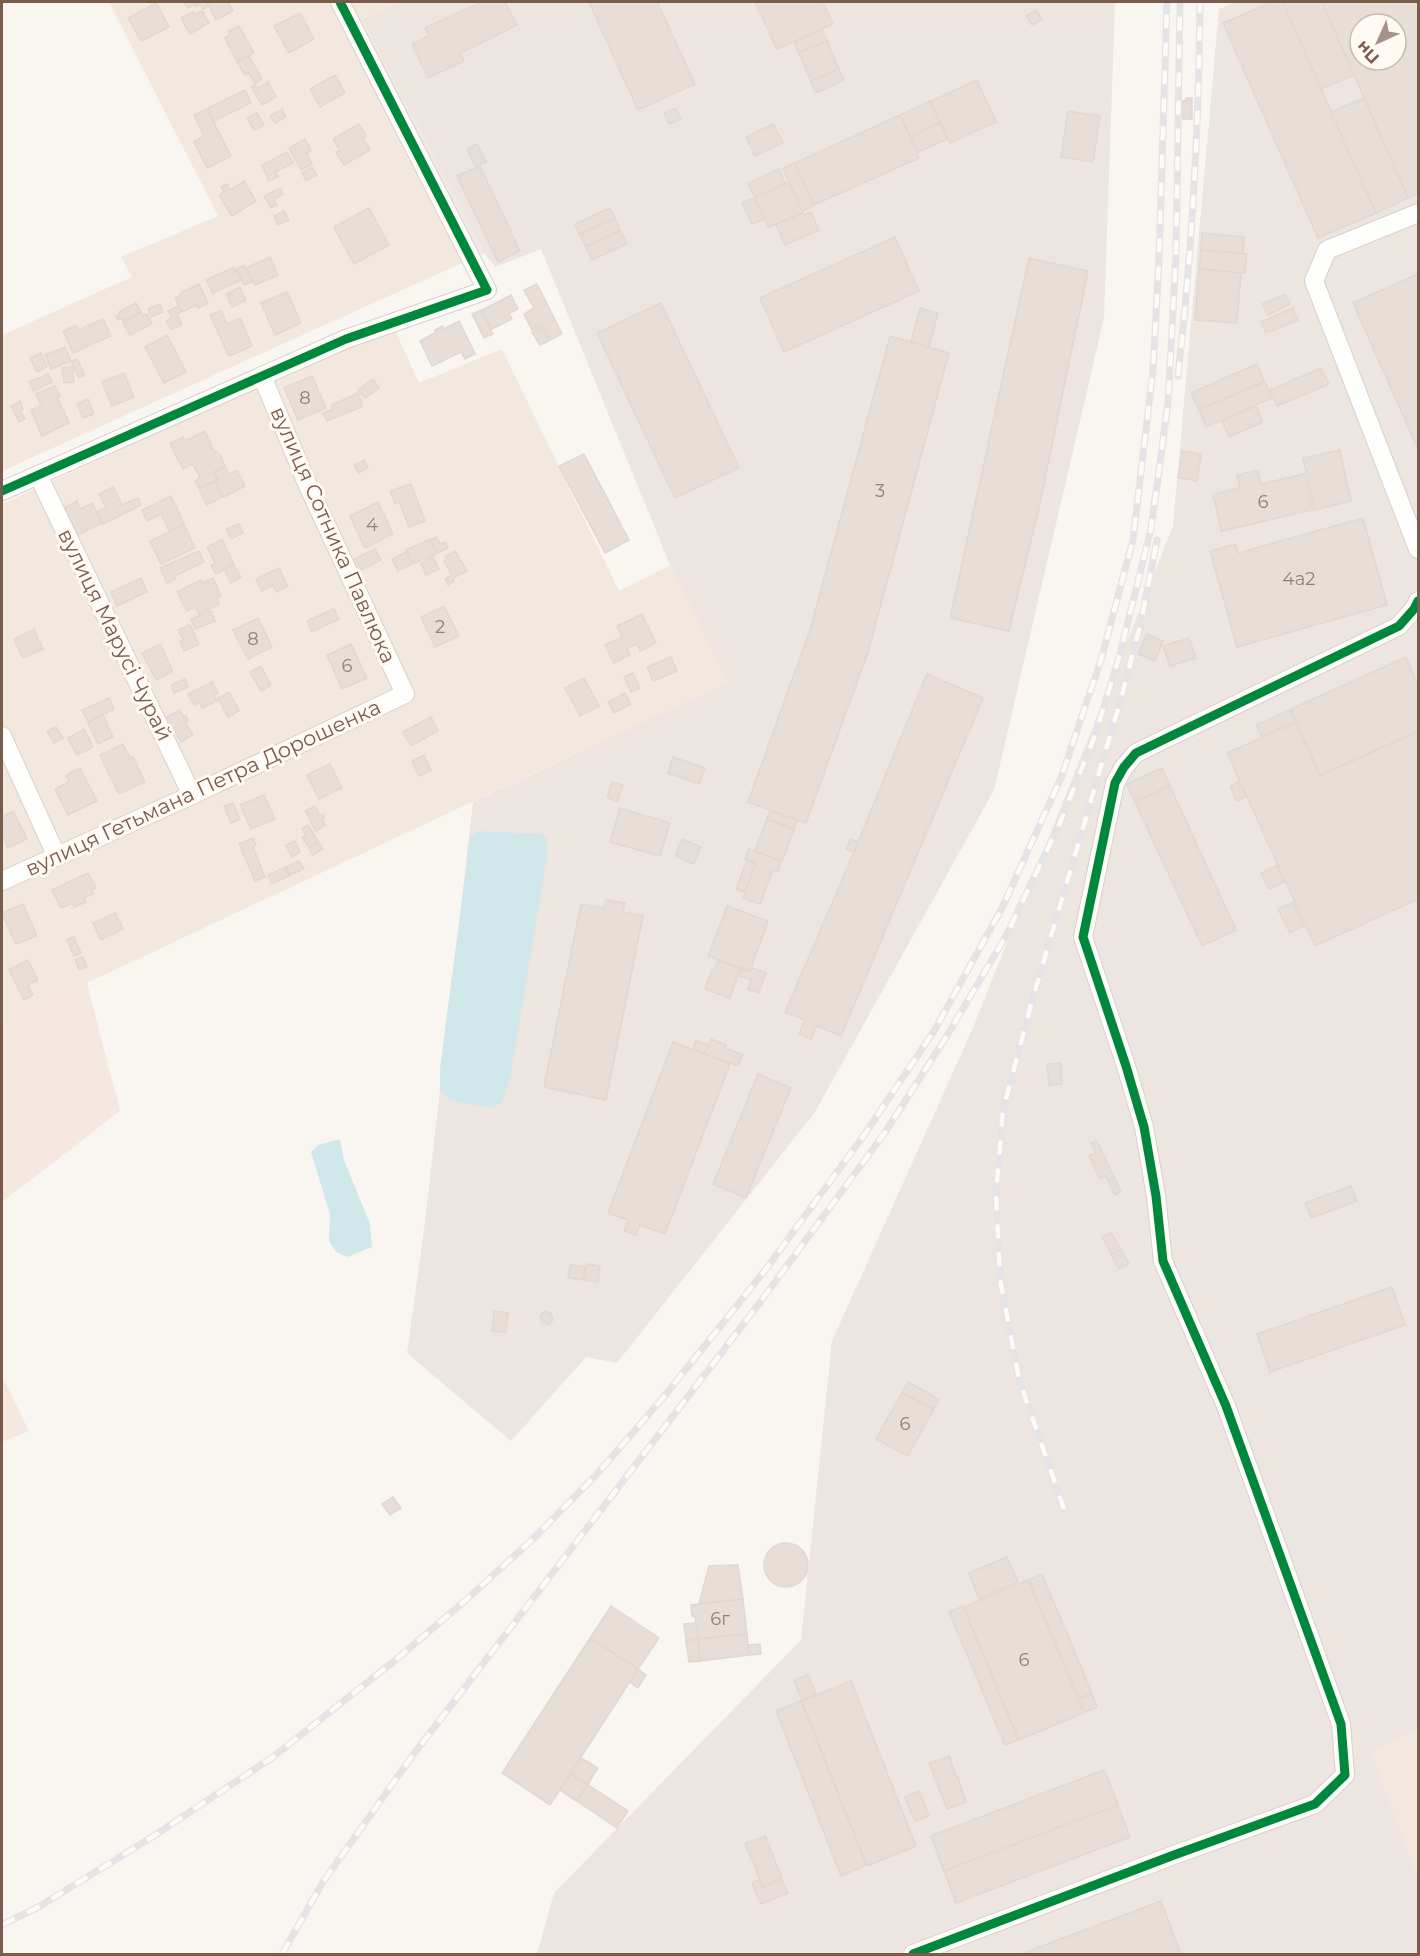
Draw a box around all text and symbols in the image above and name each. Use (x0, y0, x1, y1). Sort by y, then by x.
north arrow (1348, 12, 1408, 72)
text: Пн (1353, 37, 1383, 67)
house number: 8 (299, 387, 311, 409)
street label: вулиця Сотника Павлюка (265, 403, 401, 667)
house number: 3 (875, 480, 885, 502)
house number: 6 (1258, 491, 1269, 513)
house number: 4 (366, 514, 378, 536)
street label: вулиця Марусі Чурай (53, 525, 178, 745)
house number: 4а2 (1282, 568, 1316, 590)
house number: 2 (435, 616, 445, 638)
house number: 8 (247, 628, 259, 650)
house number: 6 (342, 655, 353, 677)
street label: вулиця Гетьмана Петра Дорошенка (21, 694, 384, 881)
house number: 6 (900, 1413, 911, 1435)
house number: 6г (710, 1608, 730, 1630)
house number: 6 (1019, 1649, 1030, 1671)

